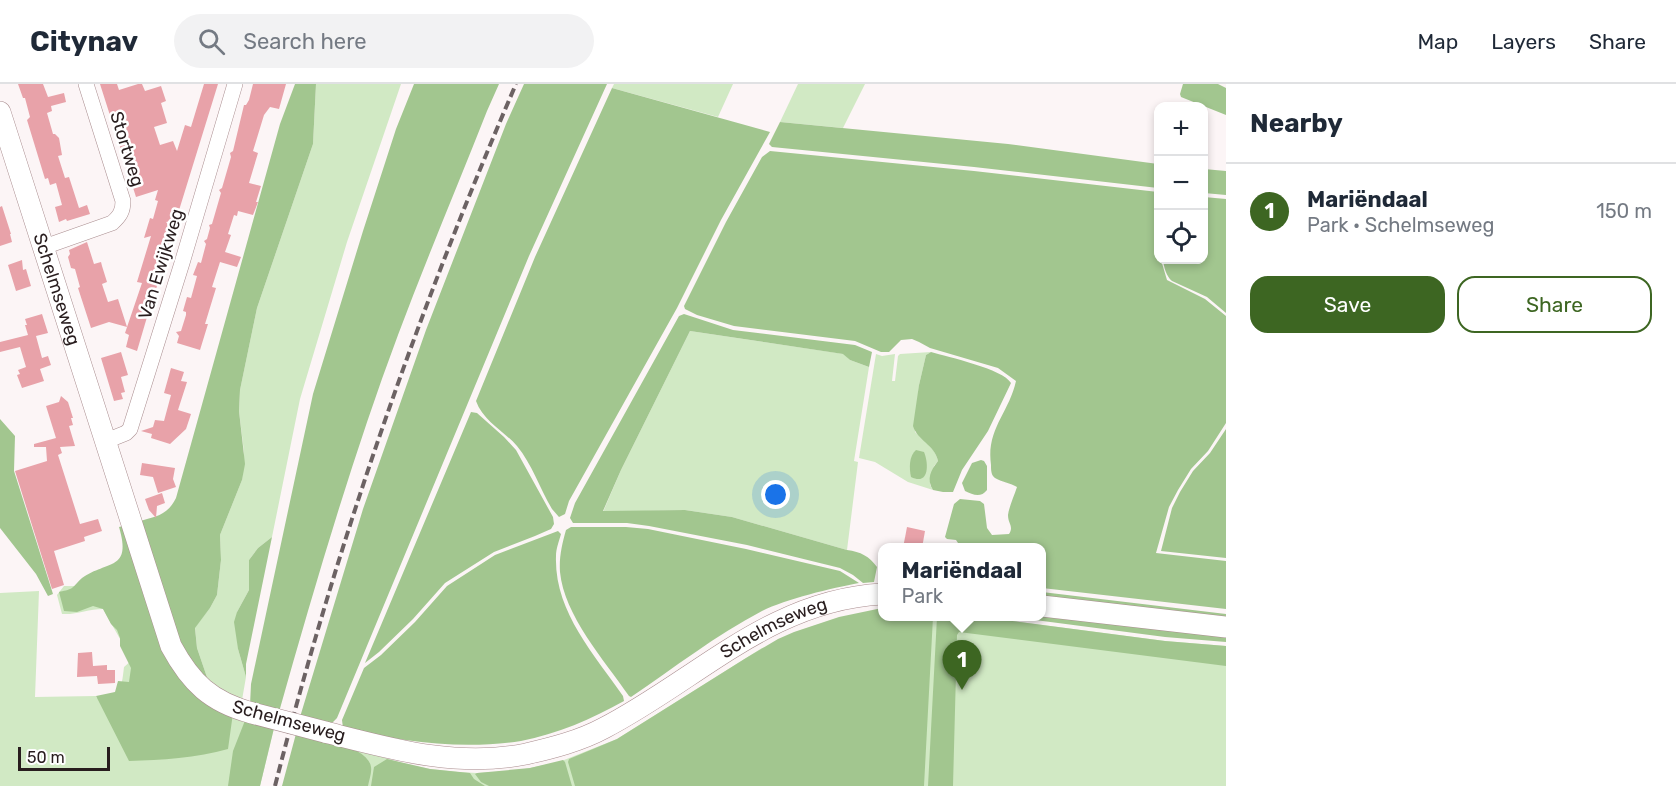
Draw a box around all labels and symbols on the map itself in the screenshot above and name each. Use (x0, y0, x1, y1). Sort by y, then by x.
street label: Stortweg (105, 109, 149, 189)
street label: Van Ewijkweg (134, 206, 188, 322)
street label: Schelmseweg (28, 230, 85, 348)
your location (761, 480, 790, 509)
street label: Schelmseweg (716, 593, 830, 663)
pin: 1 (942, 640, 982, 690)
street label: Schelmseweg (230, 695, 348, 747)
scale bar (18, 744, 110, 772)

